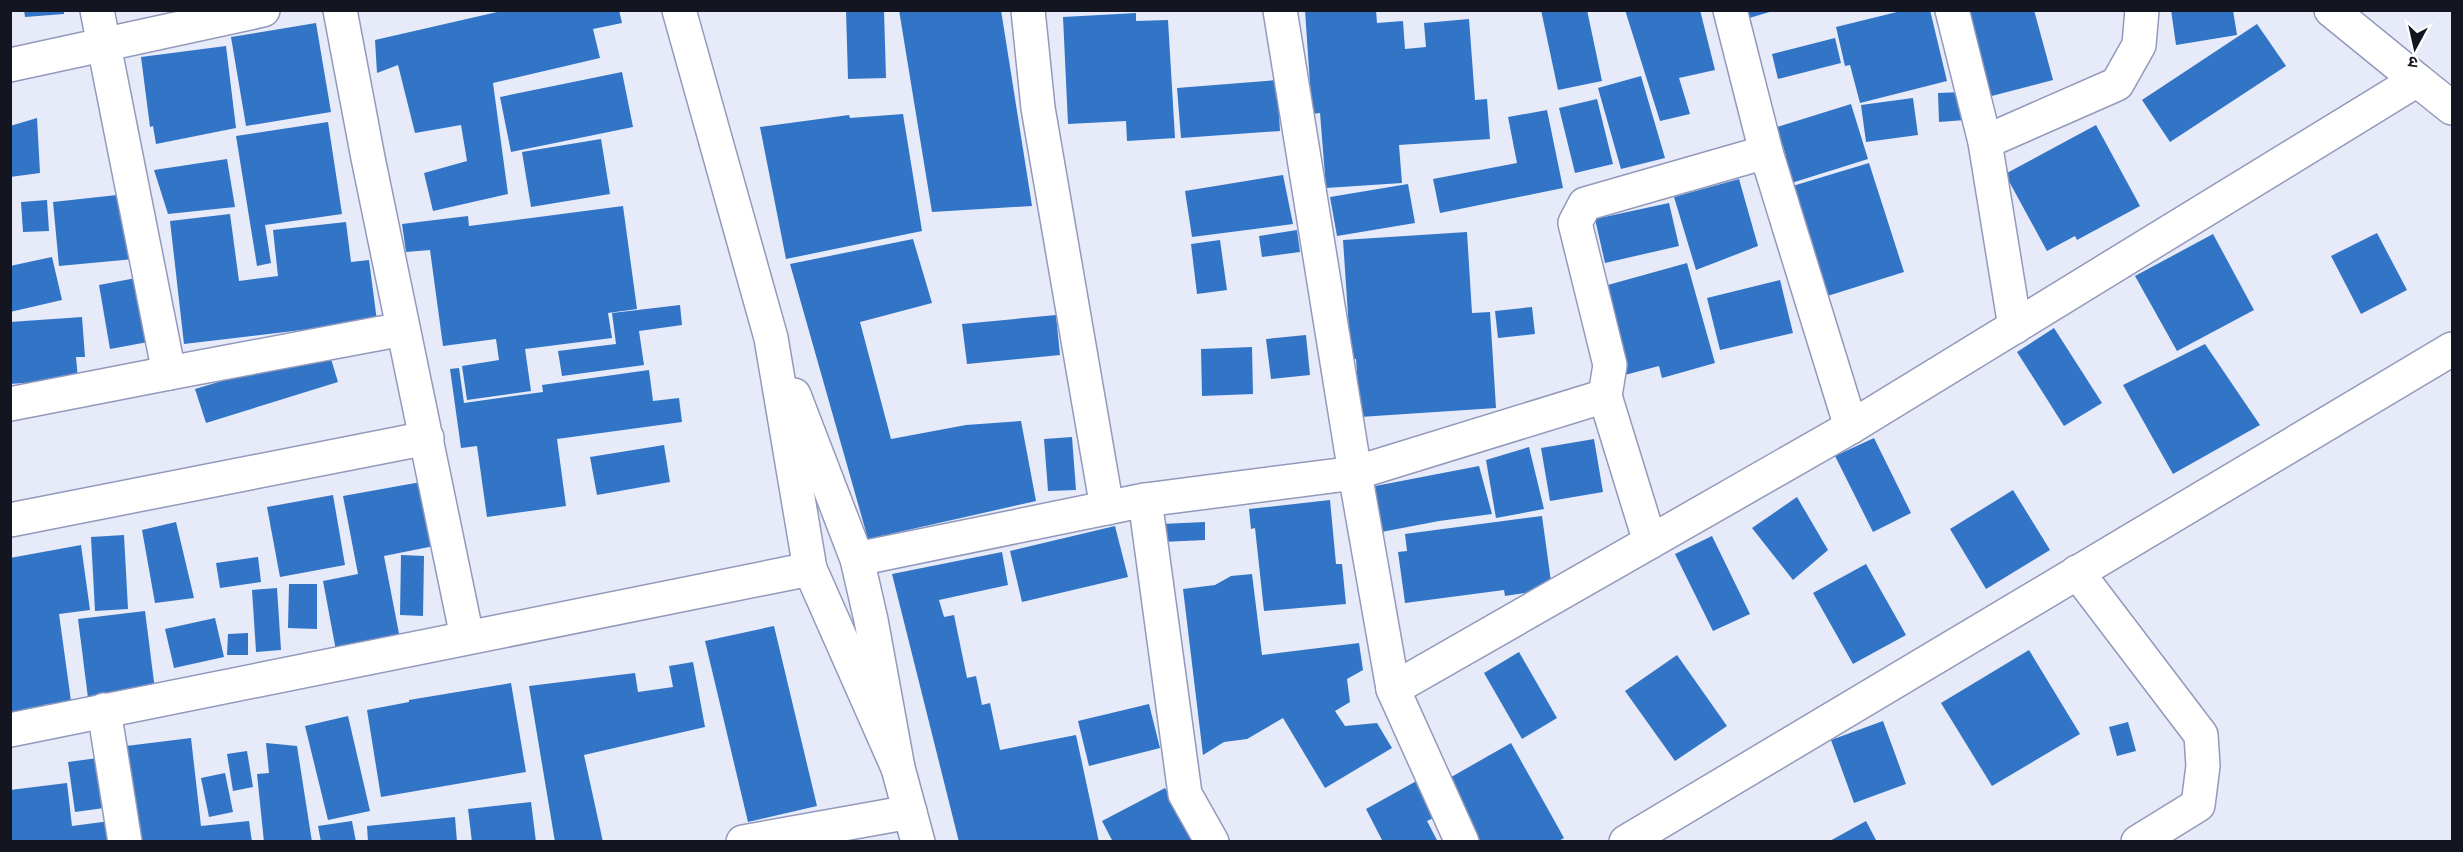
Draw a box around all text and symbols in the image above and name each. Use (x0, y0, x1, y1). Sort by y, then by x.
north arrow (2385, 18, 2445, 78)
text: उ (2406, 50, 2419, 73)

